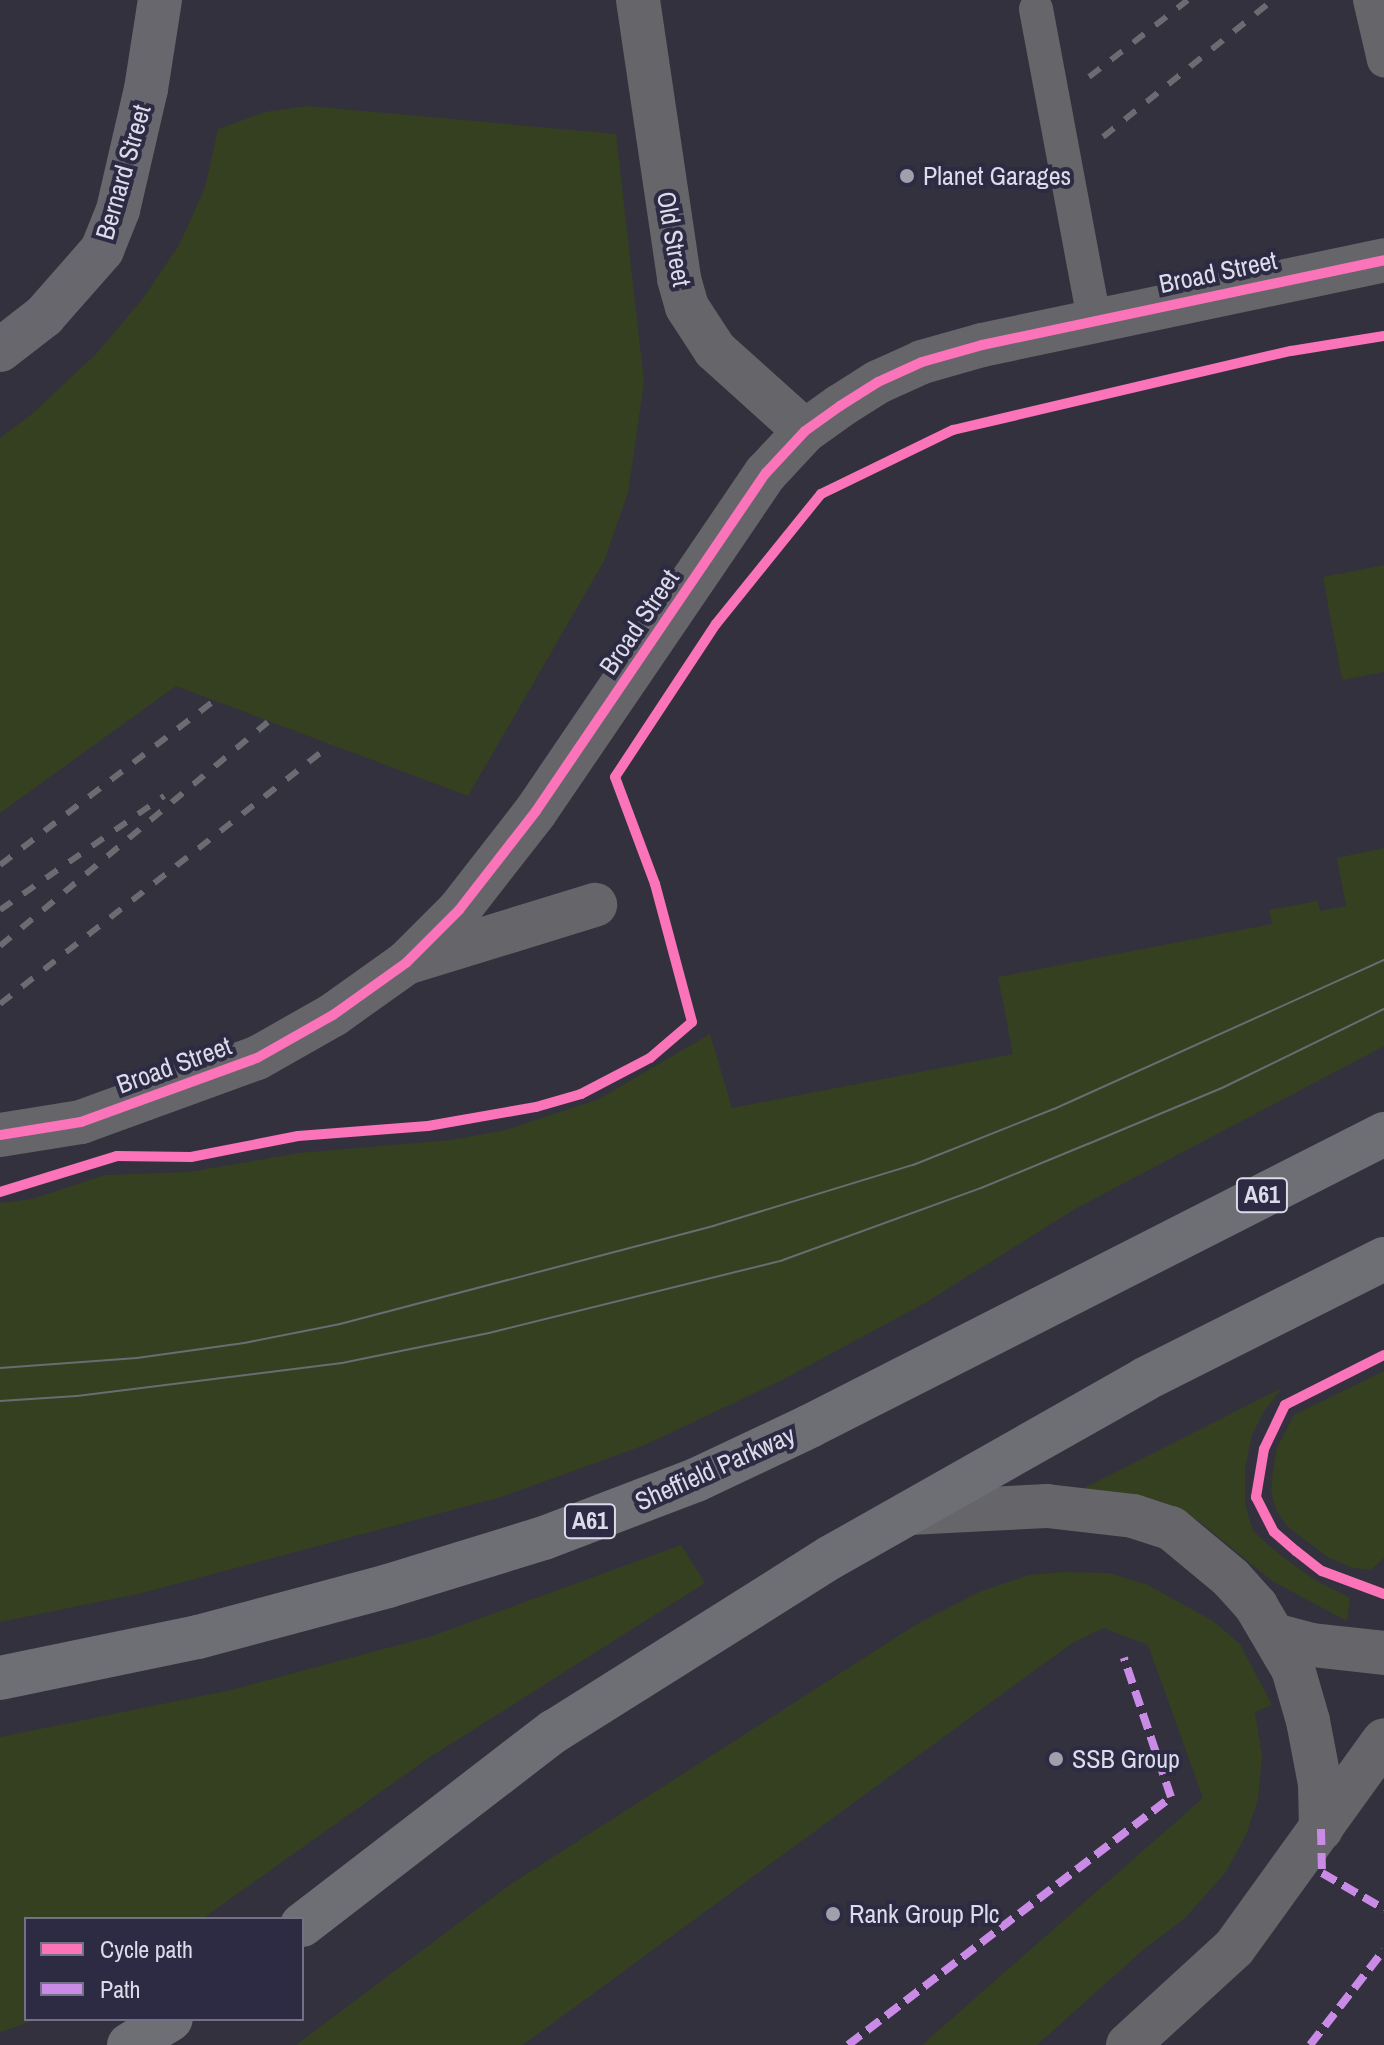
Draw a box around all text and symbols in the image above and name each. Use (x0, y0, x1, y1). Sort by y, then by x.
street label: Bernard Street (89, 101, 157, 243)
place label: Planet Garages (923, 160, 1071, 192)
marker: Planet Garages (898, 167, 916, 185)
street label: Old Street (650, 189, 698, 289)
street label: Broad Street (1156, 244, 1280, 300)
street label: Broad Street (593, 564, 685, 680)
street label: Broad Street (112, 1030, 236, 1100)
road number: A61 (1234, 1175, 1290, 1215)
street label: Sheffield Parkway (630, 1419, 800, 1517)
road number: A61 (562, 1501, 618, 1541)
place label: SSB Group (1072, 1743, 1180, 1775)
marker: SSB Group (1047, 1750, 1065, 1768)
place label: Rank Group Plc (849, 1898, 999, 1930)
marker: Rank Group Plc (824, 1905, 842, 1923)
legend (24, 1917, 304, 2021)
text: Cycle path (100, 1933, 193, 1965)
text: Path (100, 1973, 141, 2005)

